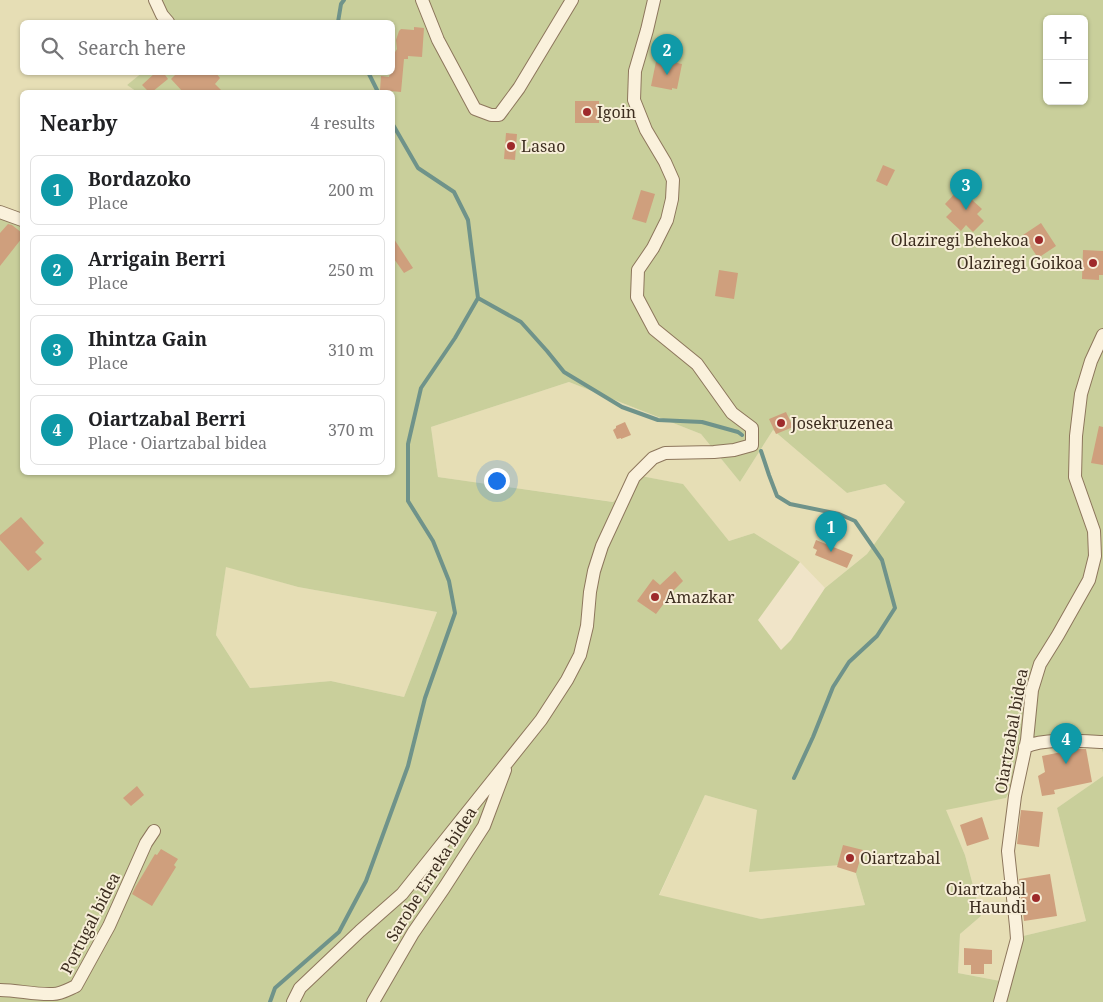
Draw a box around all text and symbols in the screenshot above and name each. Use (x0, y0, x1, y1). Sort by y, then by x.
map controls (1043, 15, 1088, 105)
button: + (1043, 15, 1088, 60)
search box (20, 20, 395, 75)
icon: search (38, 34, 66, 62)
pin: 2 (651, 34, 683, 75)
text: Search here (78, 35, 186, 61)
button: − (1043, 60, 1088, 105)
place label: Igoin (597, 101, 636, 123)
marker: Igoin (581, 106, 593, 118)
text: Nearby (40, 109, 118, 137)
text: 4 results (311, 112, 375, 134)
place label: Lasao (521, 135, 565, 157)
marker: Lasao (505, 140, 517, 152)
text: Bordazoko (88, 166, 191, 192)
pin: 3 (950, 169, 982, 210)
text: 1 (52, 179, 62, 201)
text: 200 m (328, 179, 374, 201)
text: Place (88, 192, 128, 214)
place label: Olaziregi Behekoa (891, 229, 1029, 251)
marker: Olaziregi Behekoa (1033, 234, 1045, 246)
text: Arrigain Berri (88, 246, 225, 272)
place label: Olaziregi Goikoa (957, 252, 1083, 274)
marker: Olaziregi Goikoa (1087, 257, 1099, 269)
text: 2 (52, 259, 62, 281)
text: 250 m (328, 259, 374, 281)
text: Place (88, 272, 128, 294)
text: Ihintza Gain (88, 326, 207, 352)
text: 3 (52, 339, 62, 361)
text: 310 m (328, 339, 374, 361)
text: Place (88, 352, 128, 374)
text: Oiartzabal Berri (88, 406, 246, 432)
place label: Josekruzenea (790, 412, 893, 434)
marker: Josekruzenea (775, 417, 787, 429)
text: 4 (52, 419, 62, 441)
text: 370 m (328, 419, 374, 441)
text: Place · Oiartzabal bidea (88, 432, 267, 454)
your location (484, 468, 510, 494)
pin: 1 (815, 511, 847, 552)
place label: Amazkar (665, 586, 735, 608)
marker: Amazkar (649, 591, 661, 603)
street label: Oiartzabal bidea (989, 667, 1033, 795)
pin: 4 (1050, 723, 1082, 764)
street label: Sarobe Erreka bidea (380, 802, 482, 946)
place label: Oiartzabal (860, 847, 940, 869)
marker: Oiartzabal (844, 852, 856, 864)
street label: Portugal bidea (55, 868, 125, 978)
place label: Oiartzabal Haundi (946, 878, 1026, 918)
marker: Oiartzabal Haundi (1030, 892, 1042, 904)

